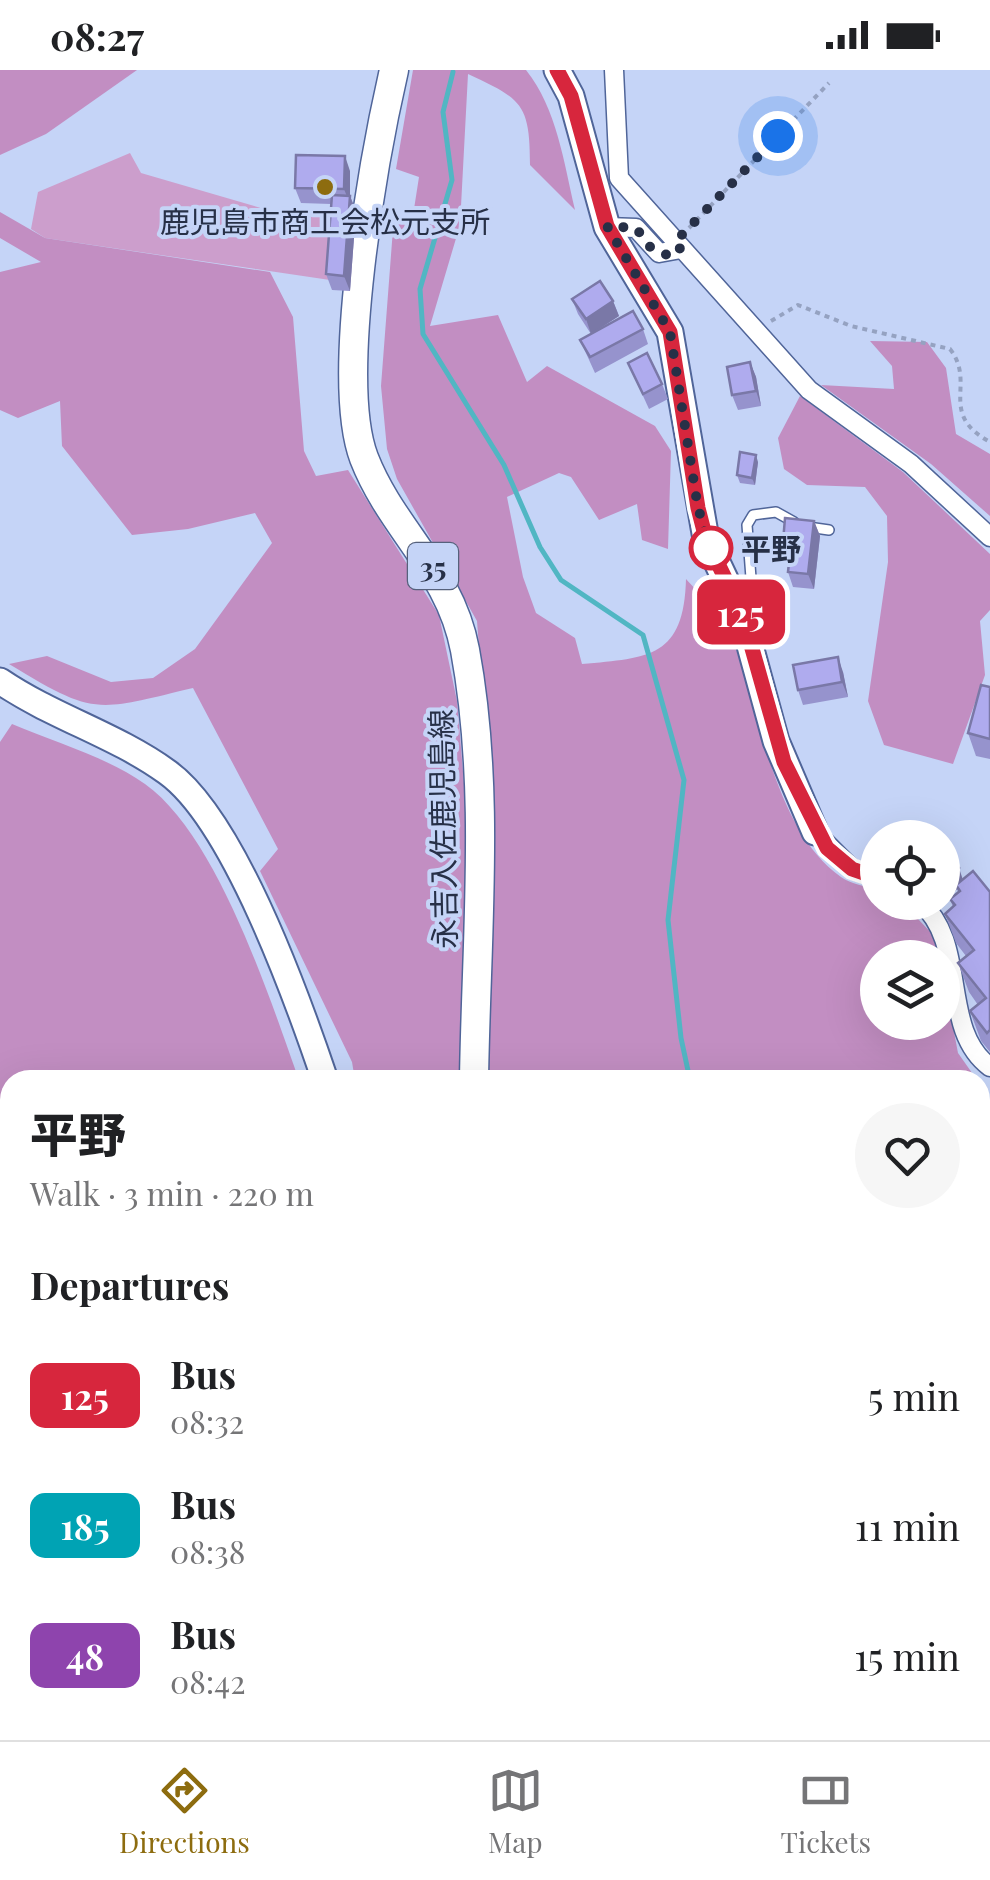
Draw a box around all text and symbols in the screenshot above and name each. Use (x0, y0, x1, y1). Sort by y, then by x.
text: 08:27 (50, 10, 144, 61)
your location (753, 111, 803, 161)
marker: 鹿児島市商工会松元支所 (314, 176, 336, 198)
place label: 鹿児島市商工会松元支所 (160, 201, 490, 241)
marker: 平野 (690, 527, 732, 569)
place label: 平野 (741, 528, 801, 568)
road number: 35 (408, 543, 458, 589)
line badge: 125 (684, 580, 798, 644)
text: 125 (717, 589, 765, 636)
street label: 永吉入佐鹿児島線 (420, 709, 464, 949)
map controls (860, 820, 960, 1040)
button: locate (860, 820, 960, 920)
button: layers (860, 940, 960, 1040)
text: 平野 (30, 1101, 126, 1165)
button: heart (855, 1103, 960, 1208)
text: Walk · 3 min · 220 m (30, 1171, 314, 1214)
text: Departures (30, 1259, 229, 1310)
text: Bus (170, 1348, 236, 1399)
text: 5 min (868, 1370, 960, 1421)
text: 125 (61, 1372, 109, 1419)
text: 08:32 (170, 1399, 244, 1442)
text: Bus (170, 1478, 236, 1529)
text: 11 min (855, 1500, 960, 1551)
text: 185 (60, 1502, 110, 1549)
text: 08:38 (170, 1529, 245, 1572)
text: Bus (170, 1608, 236, 1659)
text: 15 min (854, 1630, 960, 1681)
text: 48 (66, 1632, 104, 1679)
text: 08:42 (170, 1659, 246, 1702)
tab: Directions (119, 1763, 250, 1860)
tab: Map (488, 1763, 543, 1860)
tab: Tickets (781, 1763, 871, 1860)

